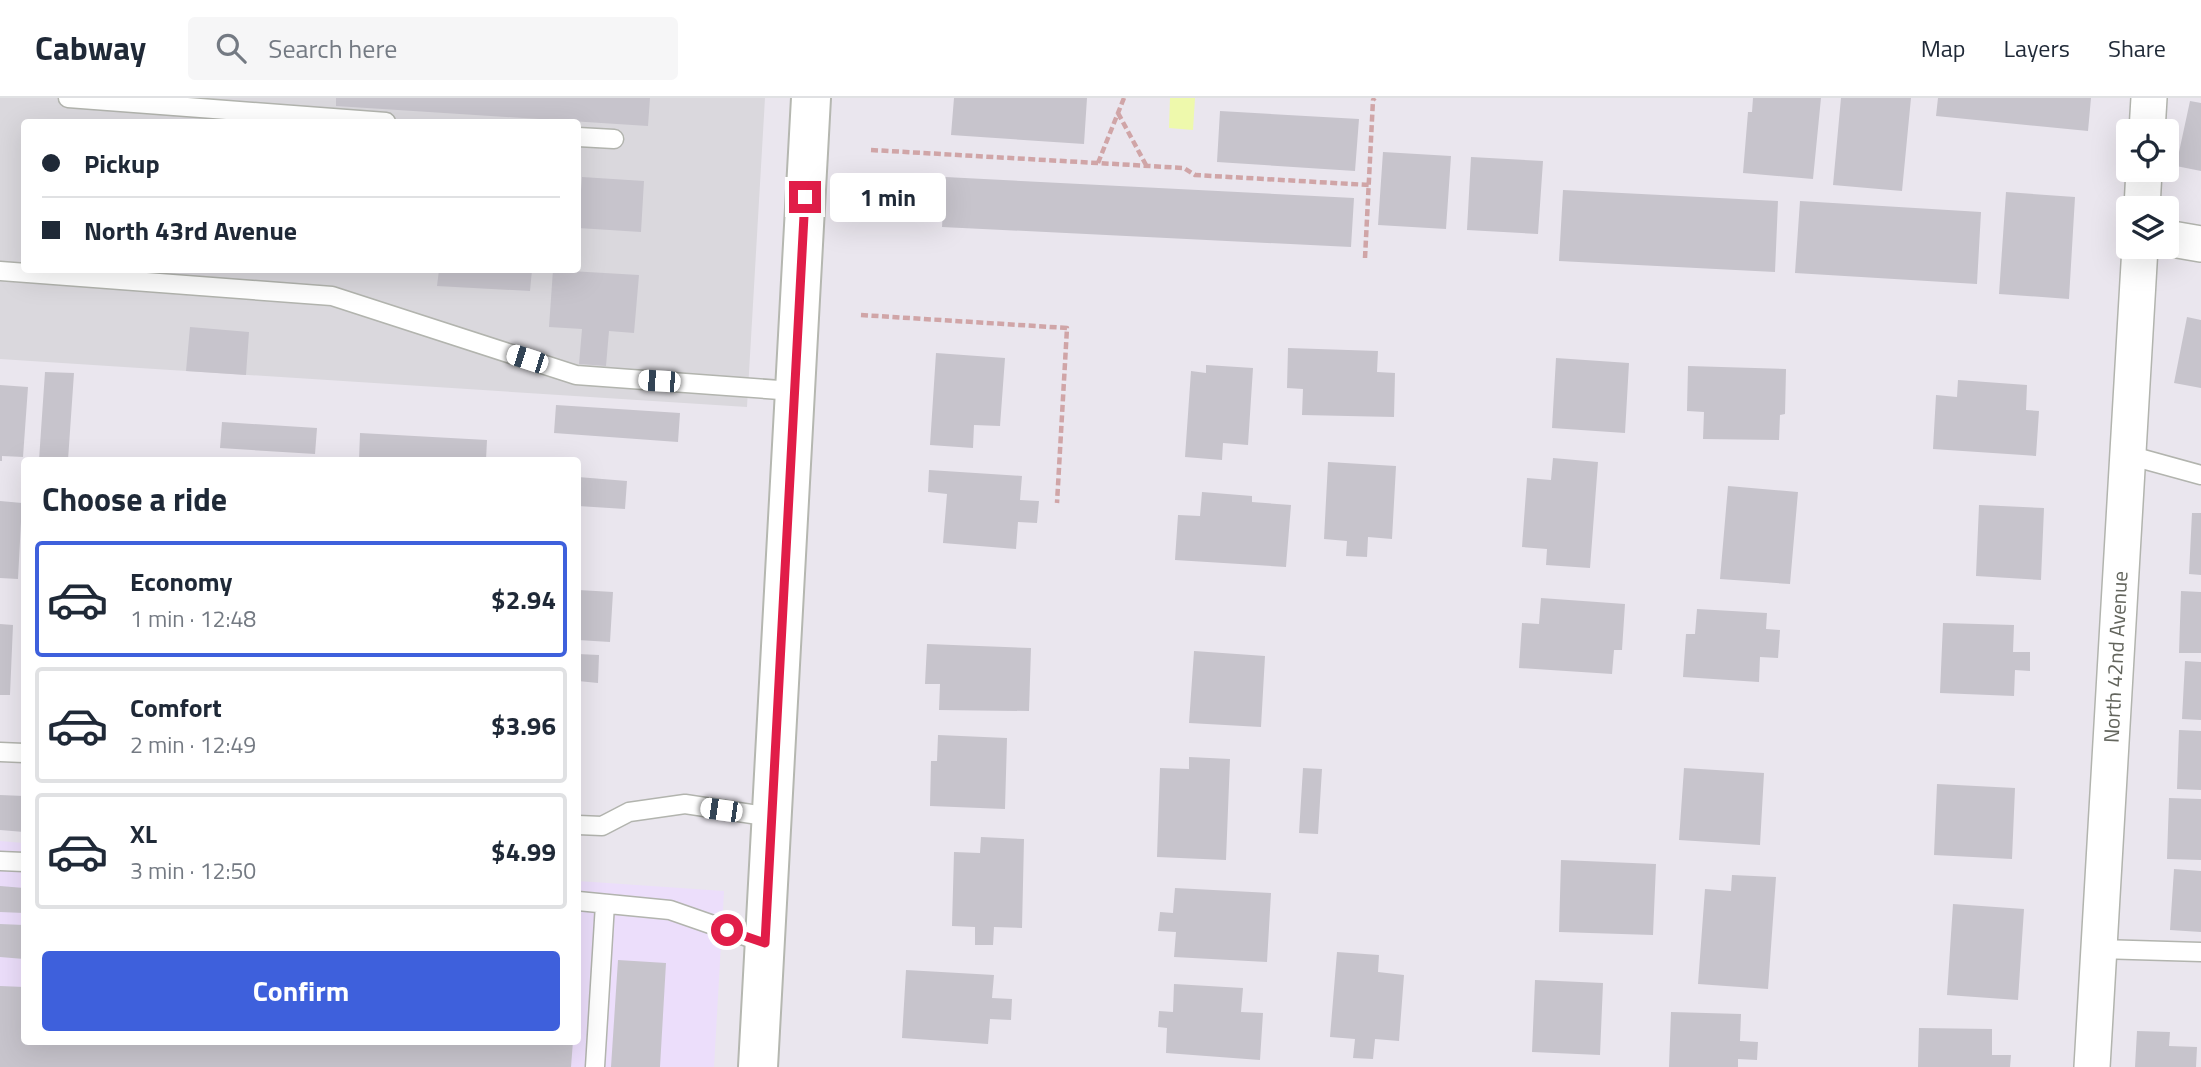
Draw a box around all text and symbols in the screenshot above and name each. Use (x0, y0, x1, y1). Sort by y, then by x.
search box (188, 17, 678, 80)
text: Cabway (35, 23, 146, 73)
icon: search (212, 29, 250, 67)
text: Search here (268, 29, 397, 68)
text: Map (1921, 30, 1966, 66)
text: Layers (2004, 30, 2070, 66)
text: Share (2108, 30, 2166, 66)
map controls (2116, 119, 2179, 259)
button: locate (2116, 119, 2179, 182)
text: Pickup (84, 144, 160, 183)
callout: 1 min (830, 172, 945, 222)
text: 1 min (860, 180, 916, 215)
route end (789, 181, 821, 213)
button: layers (2116, 196, 2179, 259)
text: North 43rd Avenue (84, 211, 297, 250)
car (504, 343, 551, 375)
car (638, 369, 681, 393)
text: Choose a ride (42, 475, 227, 523)
text: Economy (130, 562, 232, 601)
icon: car (46, 568, 109, 631)
street label: North 42nd Avenue (2095, 570, 2135, 744)
text: $2.94 (491, 580, 556, 619)
text: 1 min · 12:48 (130, 601, 256, 636)
text: Comfort (130, 688, 222, 727)
icon: car (46, 694, 109, 757)
text: $3.96 (491, 706, 556, 745)
text: 2 min · 12:49 (130, 727, 256, 762)
car (699, 797, 744, 823)
text: XL (130, 814, 157, 853)
icon: car (46, 820, 109, 883)
text: $4.99 (491, 832, 556, 871)
text: 3 min · 12:50 (130, 853, 256, 888)
route start (711, 914, 743, 946)
button: Confirm (42, 951, 560, 1031)

